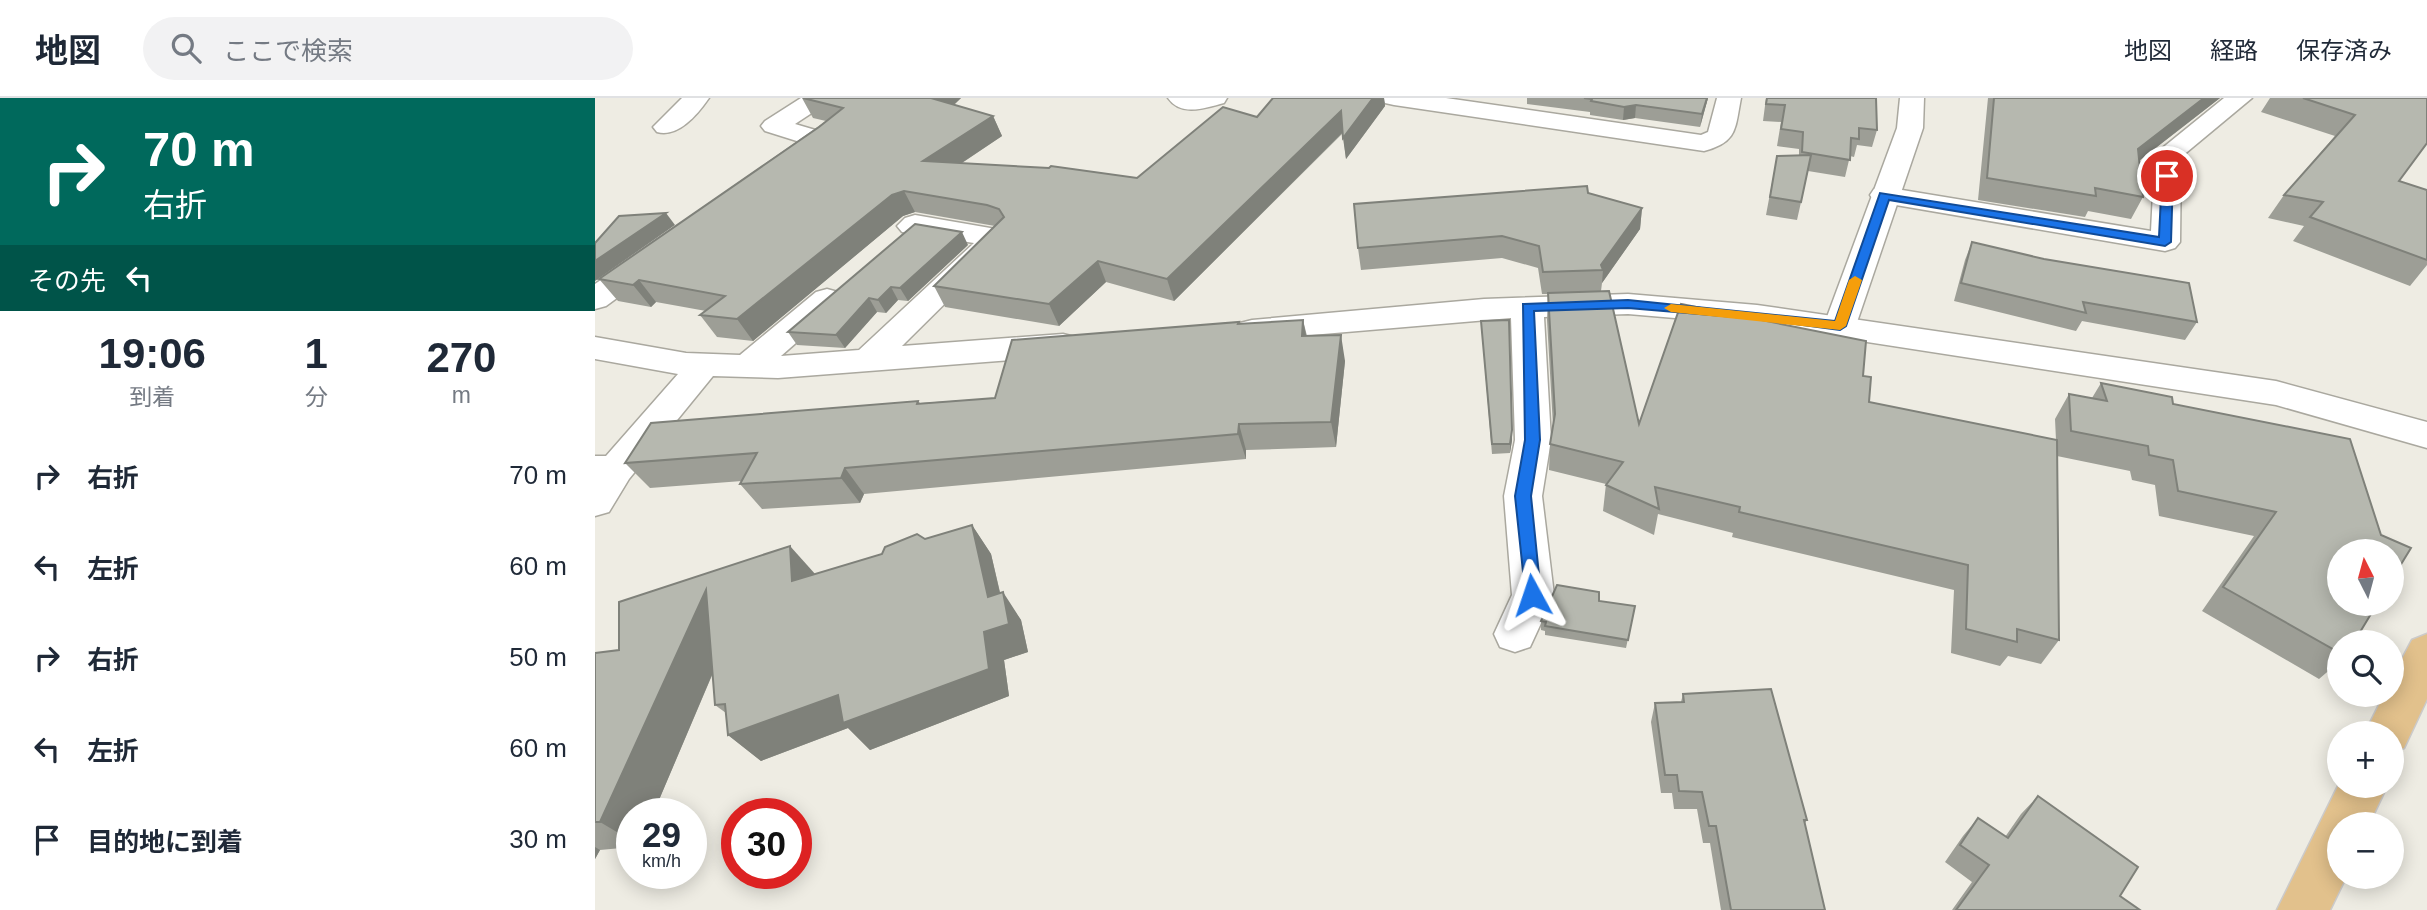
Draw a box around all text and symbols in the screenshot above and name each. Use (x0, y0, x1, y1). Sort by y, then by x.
search box (143, 17, 633, 80)
icon: search (167, 29, 205, 67)
text: 地図 (35, 32, 101, 69)
text: ここで検索 (223, 36, 353, 66)
text: 地図 (2124, 37, 2172, 64)
text: 経路 (2210, 37, 2258, 64)
text: 保存済み (2296, 37, 2392, 64)
text: 70 m (143, 122, 255, 176)
icon: right (28, 126, 119, 217)
pin (2137, 146, 2197, 206)
icon: arrive (2148, 157, 2186, 195)
text: 右折 (143, 187, 207, 223)
icon: left (120, 259, 158, 297)
text: その先 (28, 266, 106, 296)
text: 19:06 (99, 330, 206, 377)
text: 1 (304, 330, 328, 377)
text: 270 (426, 334, 496, 381)
text: m (452, 382, 471, 408)
text: 到着 (129, 384, 175, 410)
text: 分 (305, 384, 328, 410)
icon: right (28, 457, 66, 495)
text: 70 m (509, 460, 567, 490)
text: 右折 (87, 463, 139, 493)
north arrow (2327, 539, 2405, 616)
map controls (2327, 539, 2404, 889)
icon: left (28, 548, 66, 586)
text: 60 m (509, 551, 567, 581)
text: 左折 (87, 554, 139, 584)
position arrow (1495, 558, 1569, 632)
button: search (2327, 630, 2404, 707)
icon: right (28, 639, 66, 677)
text: 50 m (509, 642, 567, 672)
text: 右折 (87, 645, 139, 675)
button: + (2327, 721, 2404, 798)
icon: left (28, 730, 66, 768)
text: 60 m (509, 733, 567, 763)
text: 左折 (87, 736, 139, 766)
speed limit sign: 30 (721, 798, 812, 889)
button: − (2327, 812, 2404, 889)
text: 29 (642, 815, 681, 854)
icon: arrive (28, 821, 66, 859)
text: 30 m (509, 824, 567, 854)
text: 目的地に到着 (87, 827, 243, 857)
text: km/h (642, 851, 681, 871)

